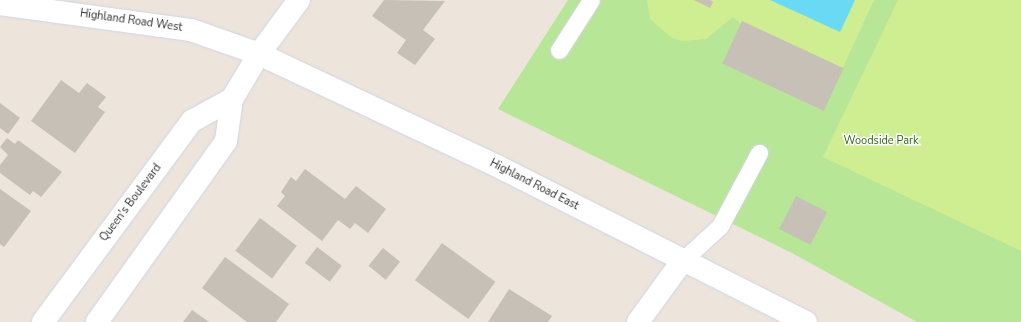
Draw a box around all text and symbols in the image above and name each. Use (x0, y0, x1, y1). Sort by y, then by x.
street label: Highland Road West (79, 7, 183, 35)
park label: Woodside Park (843, 134, 919, 148)
street label: Highland Road East (487, 157, 581, 213)
street label: Queen's Boulevard (98, 162, 164, 244)

